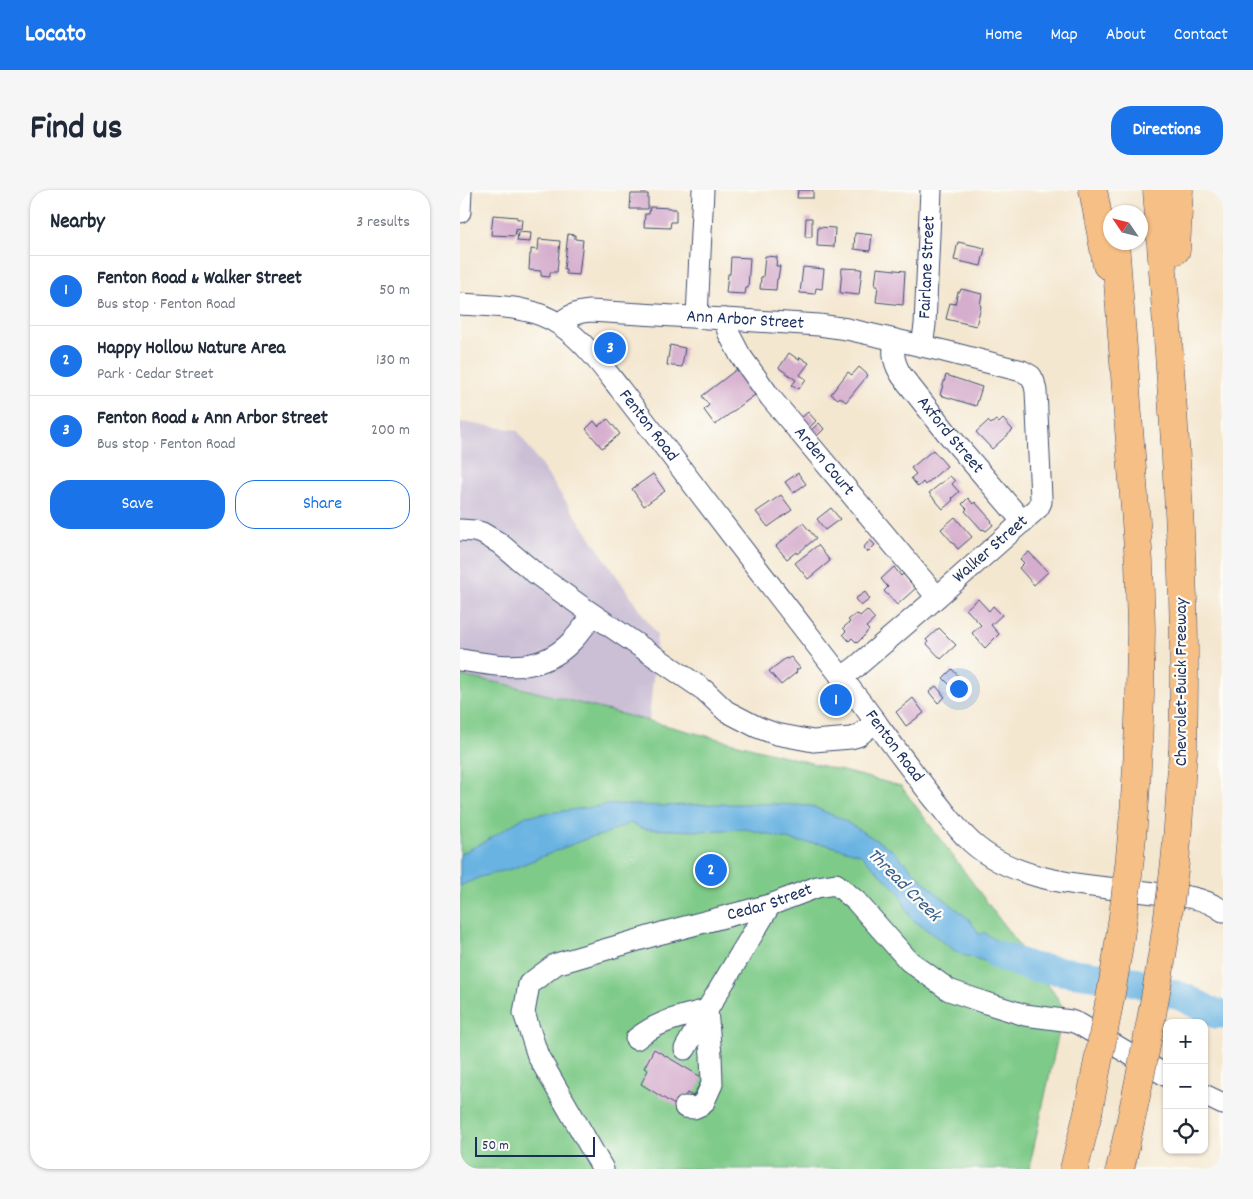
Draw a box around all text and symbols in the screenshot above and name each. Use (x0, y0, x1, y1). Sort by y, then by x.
text: Locato (25, 18, 86, 52)
text: Home (985, 23, 1022, 48)
text: Map (1050, 23, 1078, 48)
text: About (1106, 23, 1146, 48)
text: Contact (1174, 23, 1228, 48)
text: Find us (30, 105, 122, 155)
button: Directions (1111, 106, 1223, 155)
north arrow (1103, 205, 1148, 250)
text: Nearby (50, 208, 105, 238)
text: 3 results (356, 211, 410, 234)
street label: Fairlane Street (913, 215, 942, 319)
text: Fenton Road & Walker Street (97, 266, 302, 293)
text: 1 (64, 279, 68, 302)
text: 50 m (379, 279, 410, 302)
text: Bus stop · Fenton Road (97, 293, 236, 316)
street label: Ann Arbor Street (686, 304, 805, 337)
pin: 3 (594, 329, 626, 367)
text: Happy Hollow Nature Area (97, 336, 285, 363)
text: 2 (63, 349, 70, 372)
text: 130 m (376, 349, 410, 372)
text: Park · Cedar Street (97, 363, 214, 386)
street label: Fenton Road (612, 384, 684, 467)
street label: Axford Street (910, 391, 990, 480)
text: Fenton Road & Ann Arbor Street (97, 406, 328, 433)
text: 3 (62, 419, 70, 442)
text: 200 m (371, 419, 410, 442)
street label: Arden Court (788, 422, 860, 502)
text: Bus stop · Fenton Road (97, 433, 236, 456)
button: Save (50, 480, 225, 529)
button: Share (235, 480, 410, 529)
street label: Walker Street (948, 510, 1035, 590)
street label: Chevrolet-Buick Freeway (1170, 597, 1195, 766)
your location (946, 676, 972, 702)
pin: 1 (820, 681, 852, 719)
street label: Fenton Road (858, 705, 929, 788)
water label: Thread Creek (860, 843, 948, 931)
pin: 2 (695, 851, 727, 889)
street label: Cedar Street (724, 877, 816, 928)
map controls (1163, 1019, 1208, 1154)
button: + (1163, 1019, 1208, 1064)
button: − (1163, 1064, 1208, 1109)
button: locate (1163, 1109, 1208, 1154)
scale bar (475, 1134, 595, 1157)
text: 50 m (482, 1136, 509, 1156)

